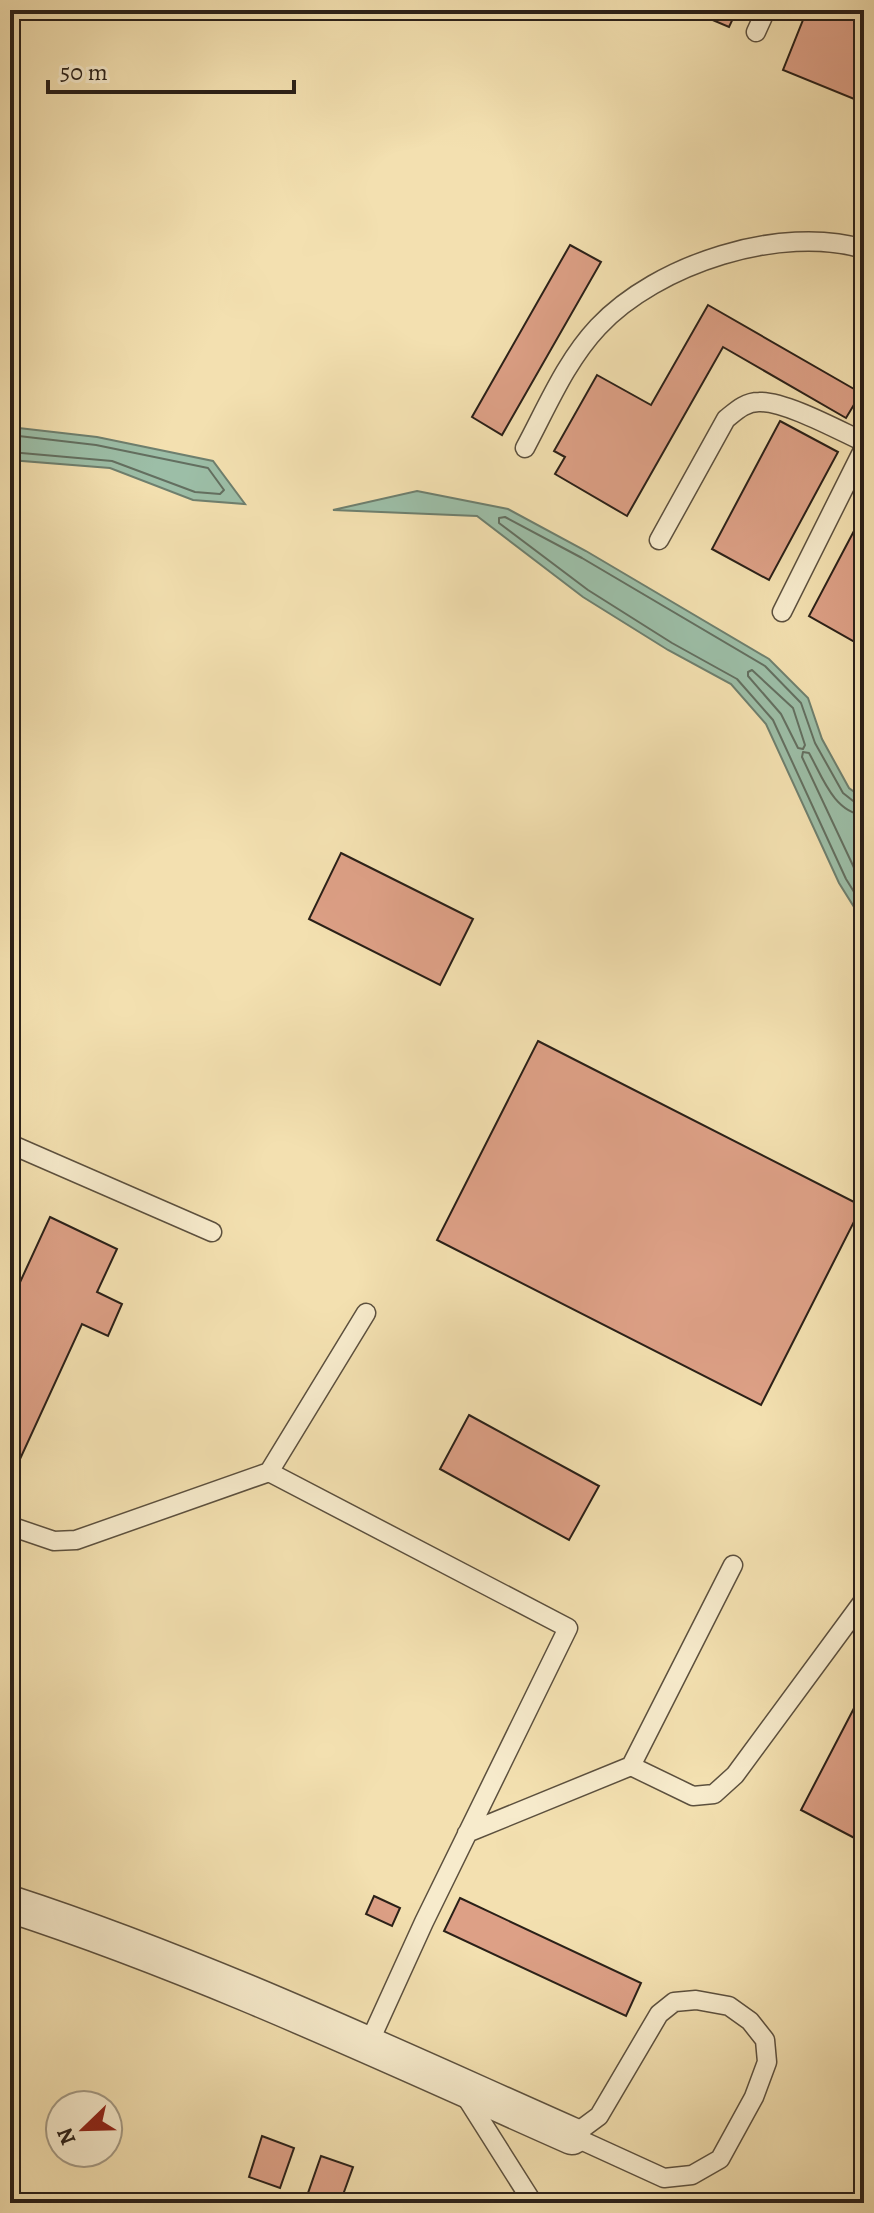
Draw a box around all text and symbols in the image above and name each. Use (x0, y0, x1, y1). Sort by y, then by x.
scale bar (48, 44, 294, 94)
text: 50 m (60, 56, 108, 88)
north arrow (44, 2089, 124, 2169)
text: N (50, 2123, 83, 2150)

